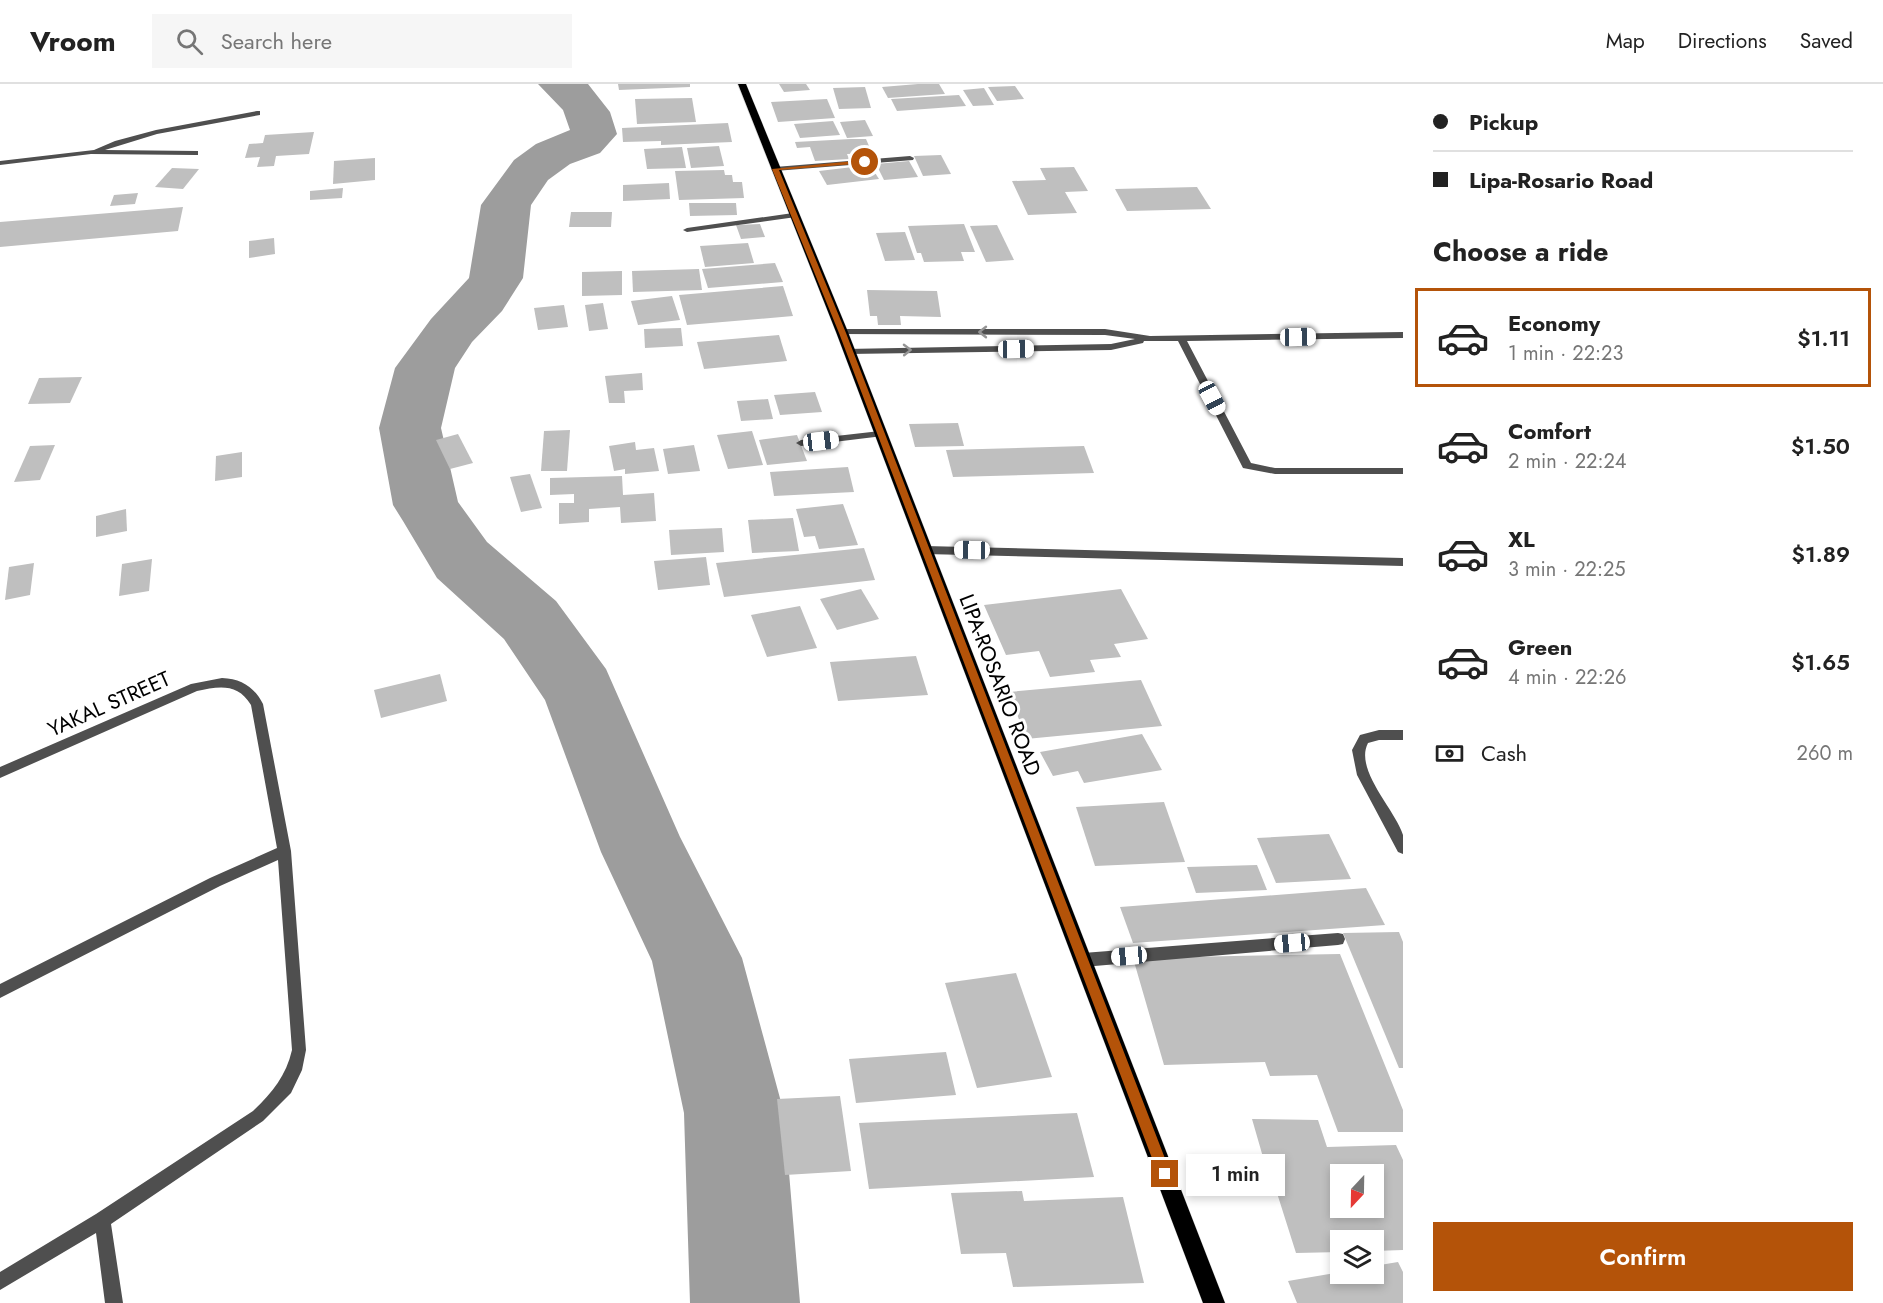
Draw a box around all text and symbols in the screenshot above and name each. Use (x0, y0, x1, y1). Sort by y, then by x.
search box (152, 14, 572, 68)
text: Vroom (30, 21, 116, 62)
icon: search (173, 25, 206, 58)
text: Search here (221, 25, 332, 57)
text: Map (1606, 26, 1645, 56)
text: Directions (1678, 26, 1767, 56)
text: Saved (1800, 26, 1853, 56)
text: Pickup (1469, 106, 1538, 138)
route start (851, 148, 878, 175)
text: Lipa-Rosario Road (1469, 164, 1653, 196)
text: Choose a ride (1433, 232, 1608, 271)
text: Economy (1508, 307, 1600, 339)
icon: car (1436, 311, 1490, 365)
text: $1.11 (1797, 322, 1850, 354)
one-way arrow (978, 326, 987, 338)
car (1280, 328, 1316, 346)
text: 1 min · 22:23 (1508, 339, 1623, 368)
car (998, 340, 1034, 358)
one-way arrow (903, 344, 912, 357)
car (1196, 378, 1228, 418)
text: Comfort (1508, 415, 1591, 447)
icon: car (1436, 419, 1490, 473)
car (802, 430, 840, 452)
text: $1.50 (1791, 430, 1850, 462)
text: 2 min · 22:24 (1508, 447, 1626, 476)
text: XL (1508, 523, 1535, 555)
icon: car (1436, 527, 1490, 581)
text: $1.89 (1792, 538, 1850, 570)
car (954, 541, 990, 559)
text: 3 min · 22:25 (1508, 555, 1626, 584)
street label: LIPA-ROSARIO ROAD (952, 590, 1048, 780)
text: Green (1508, 631, 1572, 663)
icon: car (1436, 635, 1490, 689)
text: $1.65 (1791, 646, 1850, 678)
text: 4 min · 22:26 (1508, 663, 1627, 692)
street label: YAKAL STREET (43, 664, 175, 744)
icon: cash (1433, 737, 1466, 770)
text: Cash (1481, 737, 1527, 769)
text: 260 m (1797, 739, 1853, 768)
car (1273, 932, 1311, 954)
car (1110, 945, 1148, 967)
callout: 1 min (1186, 1153, 1285, 1195)
route end (1151, 1160, 1178, 1187)
text: 1 min (1211, 1160, 1260, 1189)
north arrow (1330, 1164, 1384, 1218)
map controls (1330, 1164, 1384, 1284)
button: Confirm (1433, 1222, 1853, 1291)
button: layers (1330, 1230, 1384, 1284)

